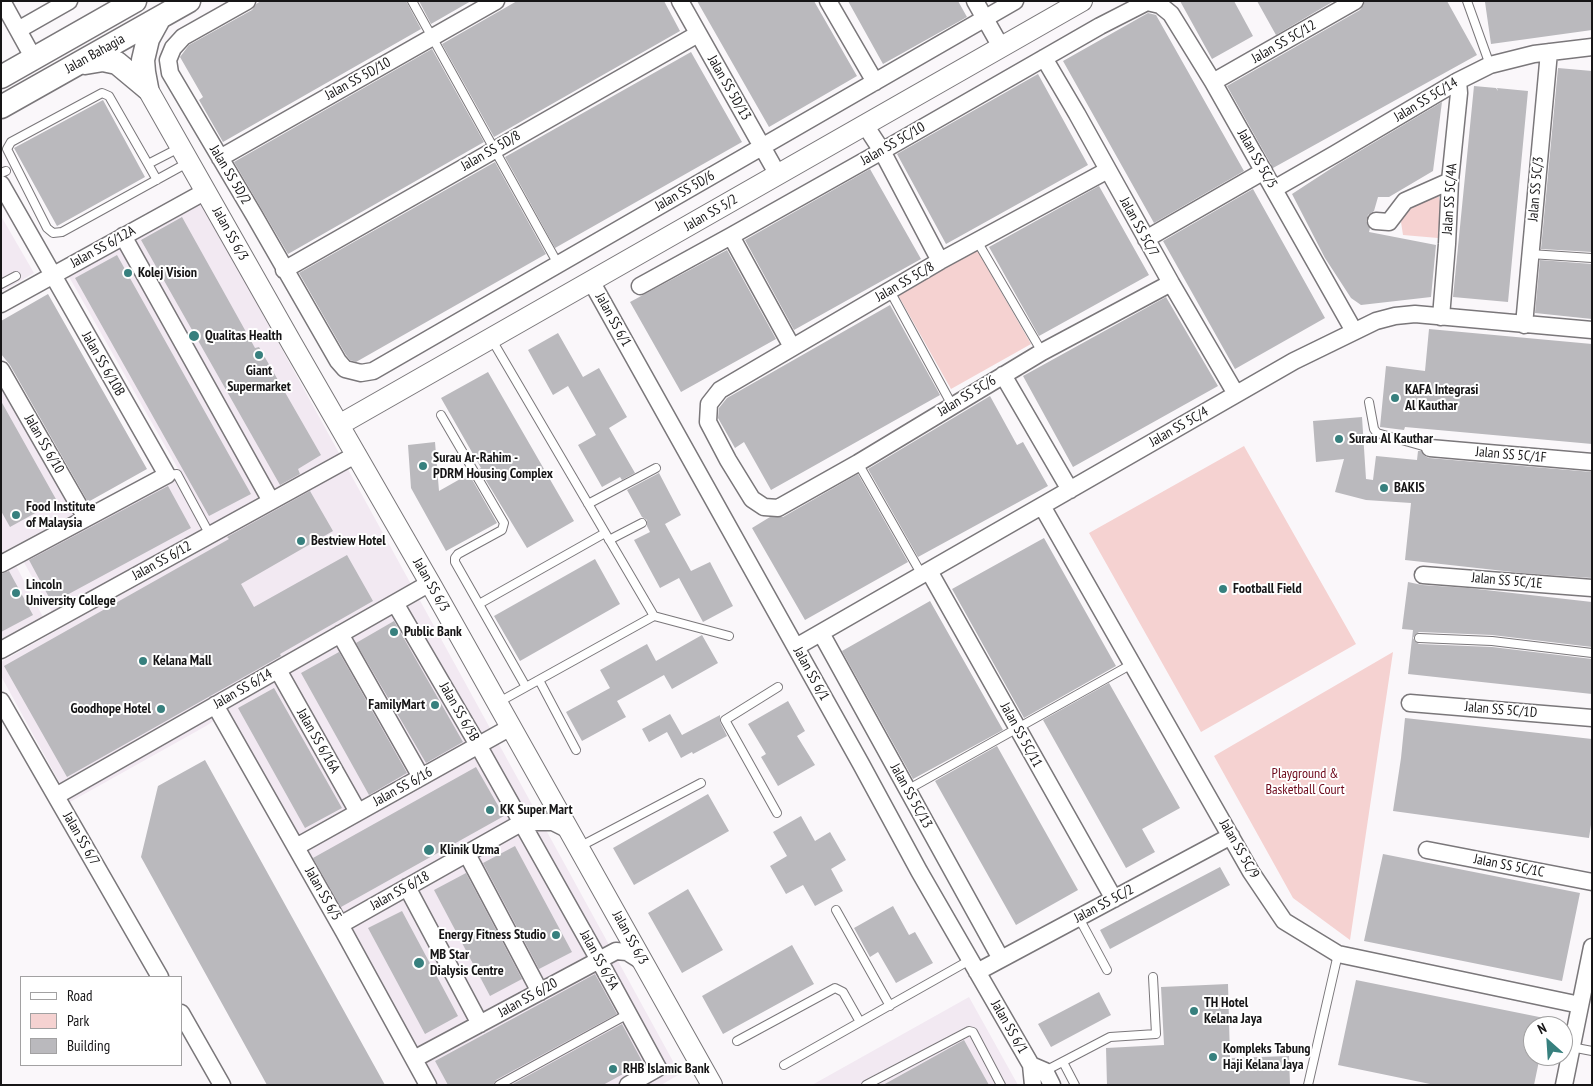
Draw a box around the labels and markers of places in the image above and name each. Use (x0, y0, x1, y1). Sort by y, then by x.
place label: Kolej Vision (138, 265, 197, 281)
marker: Kolej Vision (122, 267, 134, 279)
place label: Qualitas Health (205, 328, 282, 344)
marker: Qualitas Health (187, 329, 201, 343)
marker: Giant Supermarket (253, 349, 265, 361)
place label: Giant Supermarket (227, 363, 291, 396)
place label: KAFA Integrasi Al Kauthar (1405, 382, 1478, 414)
marker: KAFA Integrasi Al Kauthar (1389, 392, 1401, 404)
place label: Surau Al Kauthar (1349, 431, 1433, 447)
marker: Surau Al Kauthar (1333, 433, 1345, 445)
place label: Surau Ar-Rahim - PDRM Housing Complex (433, 450, 553, 482)
marker: Surau Ar-Rahim - PDRM Housing Complex (417, 460, 429, 472)
place label: BAKIS (1394, 480, 1425, 496)
marker: BAKIS (1378, 482, 1390, 494)
place label: Food Institute of Malaysia (26, 499, 96, 532)
marker: Food Institute of Malaysia (10, 509, 22, 521)
place label: Bestview Hotel (311, 533, 386, 549)
marker: Bestview Hotel (295, 535, 307, 547)
place label: Lincoln University College (26, 577, 116, 610)
place label: Football Field (1233, 581, 1302, 597)
marker: Football Field (1217, 583, 1229, 595)
marker: Lincoln University College (10, 587, 22, 599)
place label: Public Bank (404, 624, 462, 640)
marker: Public Bank (388, 626, 400, 638)
place label: Kelana Mall (153, 653, 212, 669)
marker: Kelana Mall (137, 655, 149, 667)
place label: FamilyMart (368, 697, 425, 713)
marker: FamilyMart (429, 699, 441, 711)
place label: Goodhope Hotel (70, 701, 151, 717)
marker: Goodhope Hotel (155, 703, 167, 715)
place label: KK Super Mart (500, 802, 573, 818)
marker: KK Super Mart (484, 804, 496, 816)
place label: Klinik Uzma (440, 842, 499, 858)
marker: Klinik Uzma (422, 843, 436, 857)
place label: Energy Fitness Studio (439, 927, 546, 943)
marker: Energy Fitness Studio (550, 929, 562, 941)
place label: MB Star Dialysis Centre (430, 947, 504, 980)
marker: MB Star Dialysis Centre (412, 956, 426, 970)
place label: TH Hotel Kelana Jaya (1204, 995, 1262, 1028)
marker: TH Hotel Kelana Jaya (1188, 1005, 1200, 1017)
place label: Kompleks Tabung Haji Kelana Jaya (1223, 1041, 1311, 1074)
marker: Kompleks Tabung Haji Kelana Jaya (1207, 1051, 1219, 1063)
place label: RHB Islamic Bank (623, 1061, 710, 1077)
marker: RHB Islamic Bank (607, 1063, 619, 1075)

